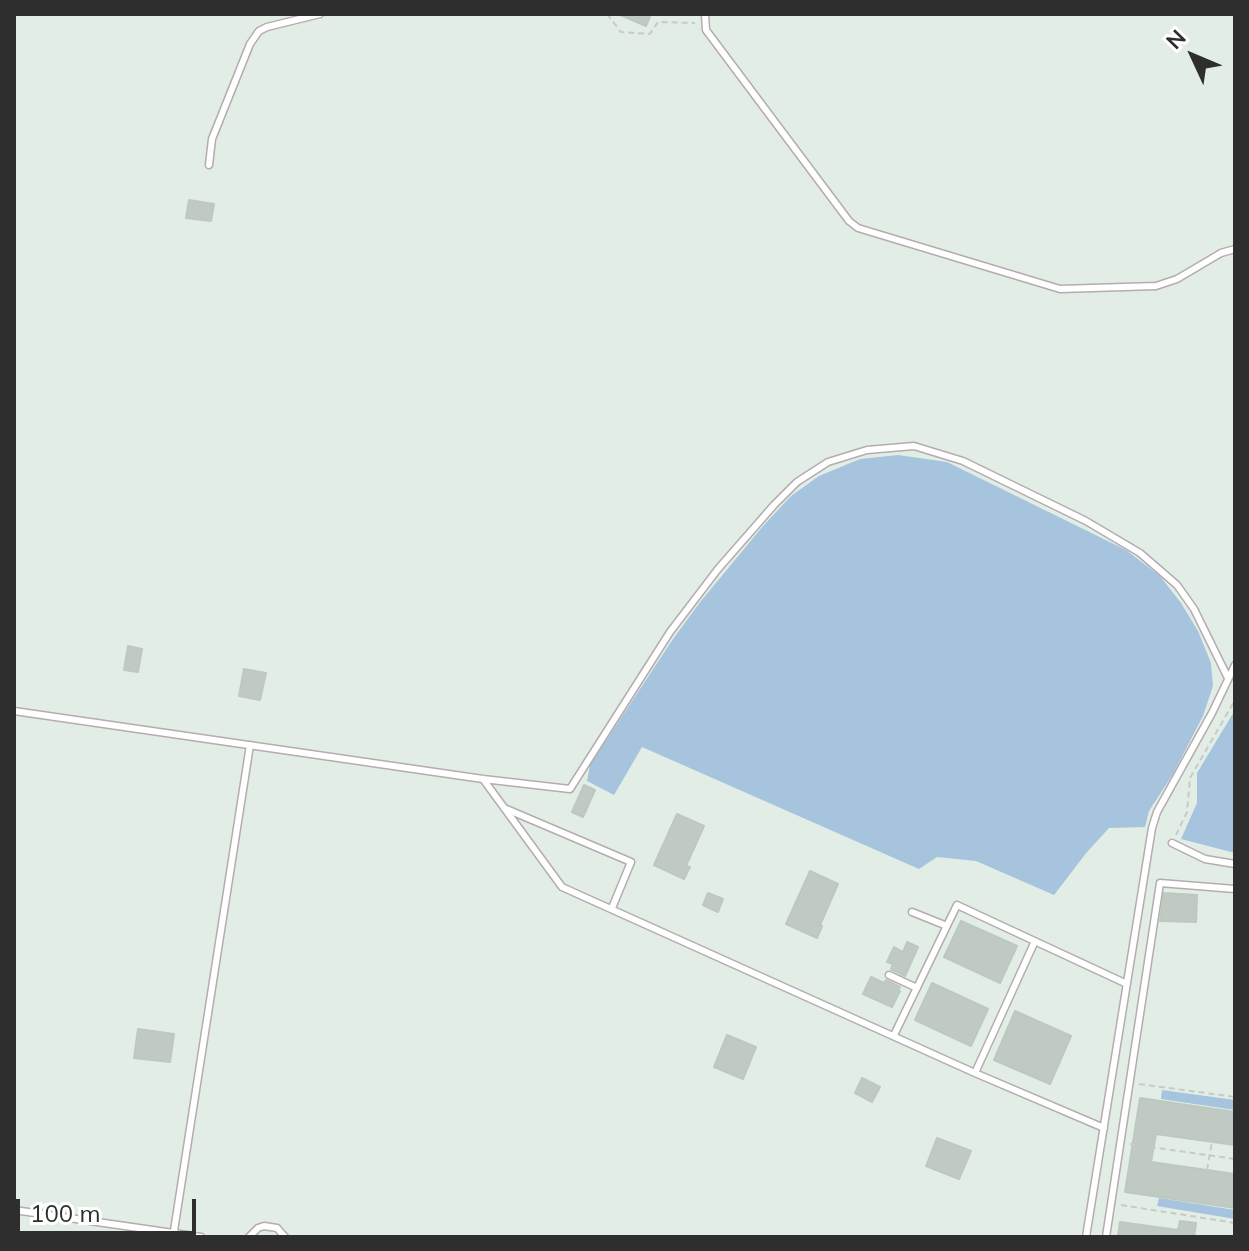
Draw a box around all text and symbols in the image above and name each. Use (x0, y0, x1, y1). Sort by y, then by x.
north arrow (1153, 16, 1233, 96)
text: N (1160, 24, 1192, 55)
scale bar (20, 1183, 200, 1233)
text: 100 m (30, 1198, 101, 1228)

